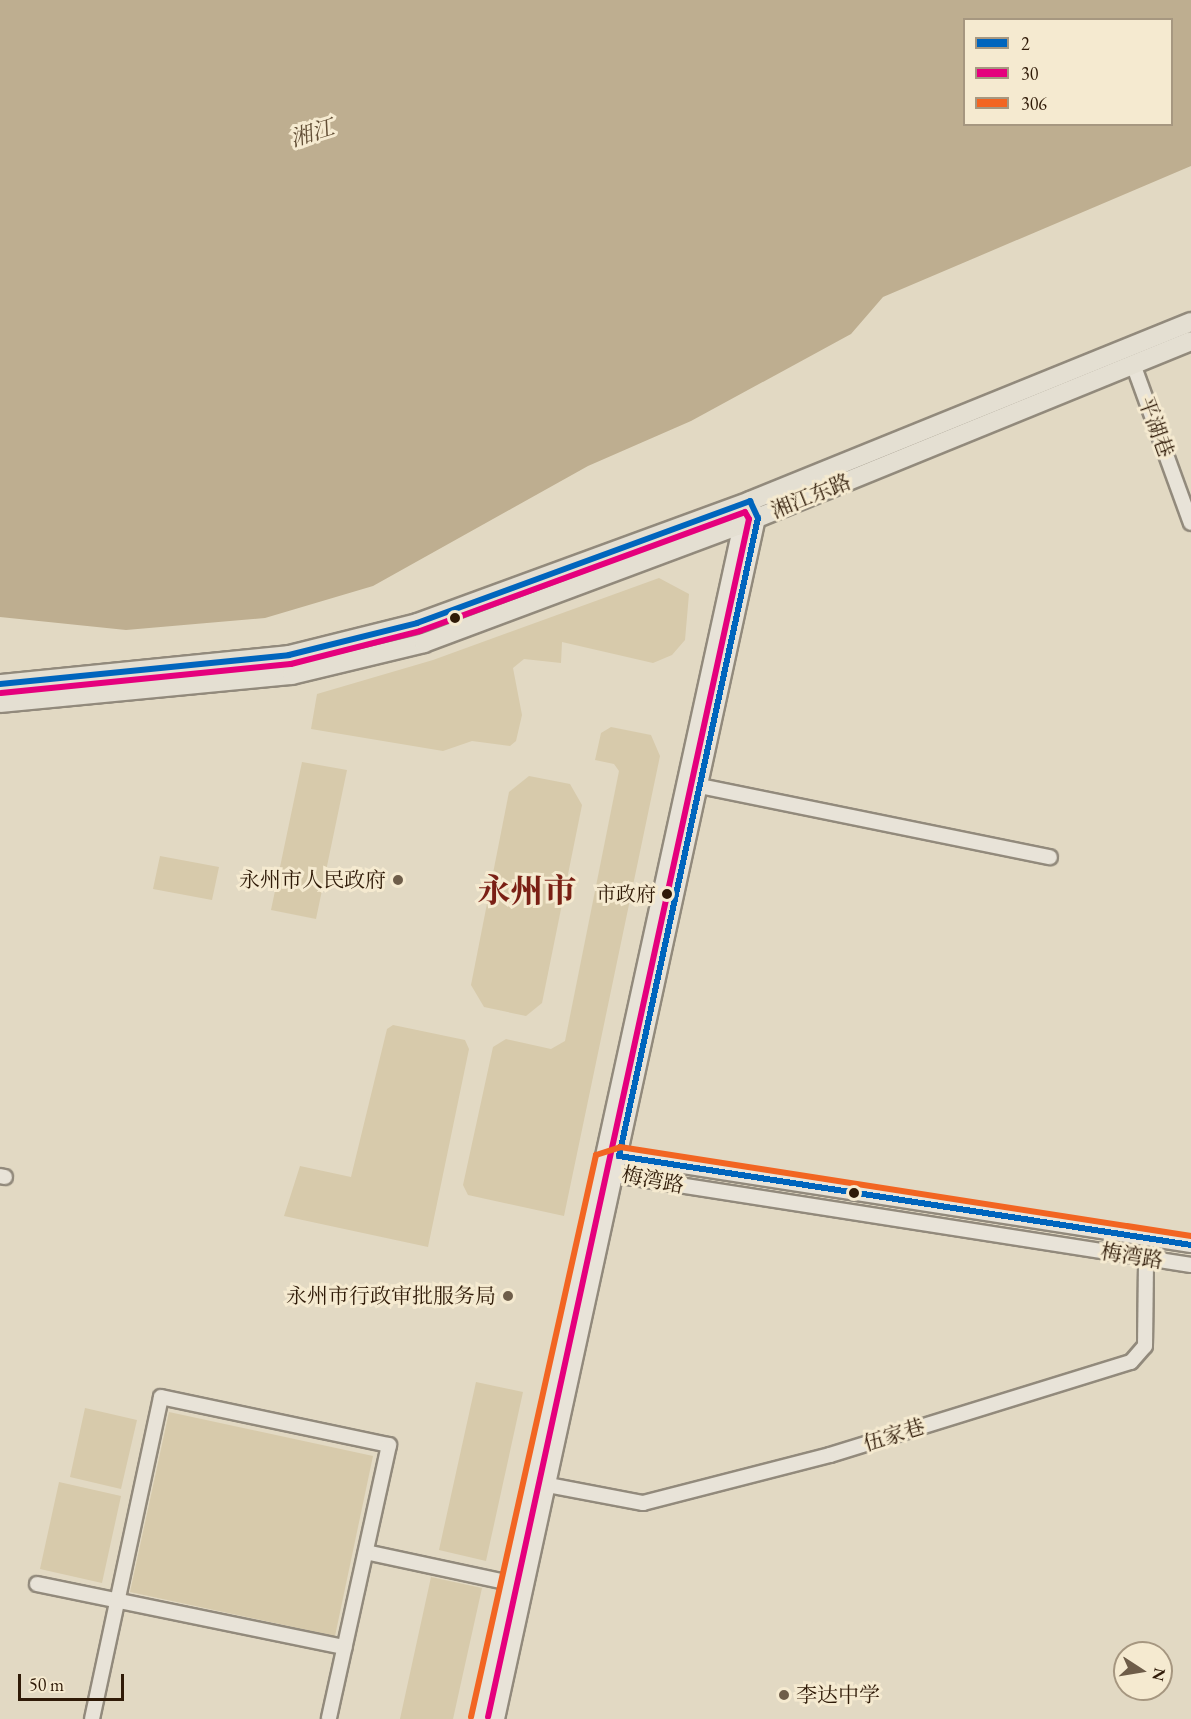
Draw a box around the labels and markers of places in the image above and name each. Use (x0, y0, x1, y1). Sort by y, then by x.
unlabelled marker (449, 612, 461, 624)
place label: 永州市人民政府 (239, 867, 386, 893)
marker: 永州市人民政府 (391, 873, 405, 887)
place label: 市政府 (596, 882, 656, 906)
marker: 市政府 (661, 888, 673, 900)
unlabelled marker (848, 1187, 860, 1199)
place label: 永州市行政审批服务局 (286, 1283, 496, 1309)
marker: 永州市行政审批服务局 (501, 1289, 515, 1303)
place label: 李达中学 (796, 1682, 880, 1708)
marker: 李达中学 (777, 1688, 791, 1702)

